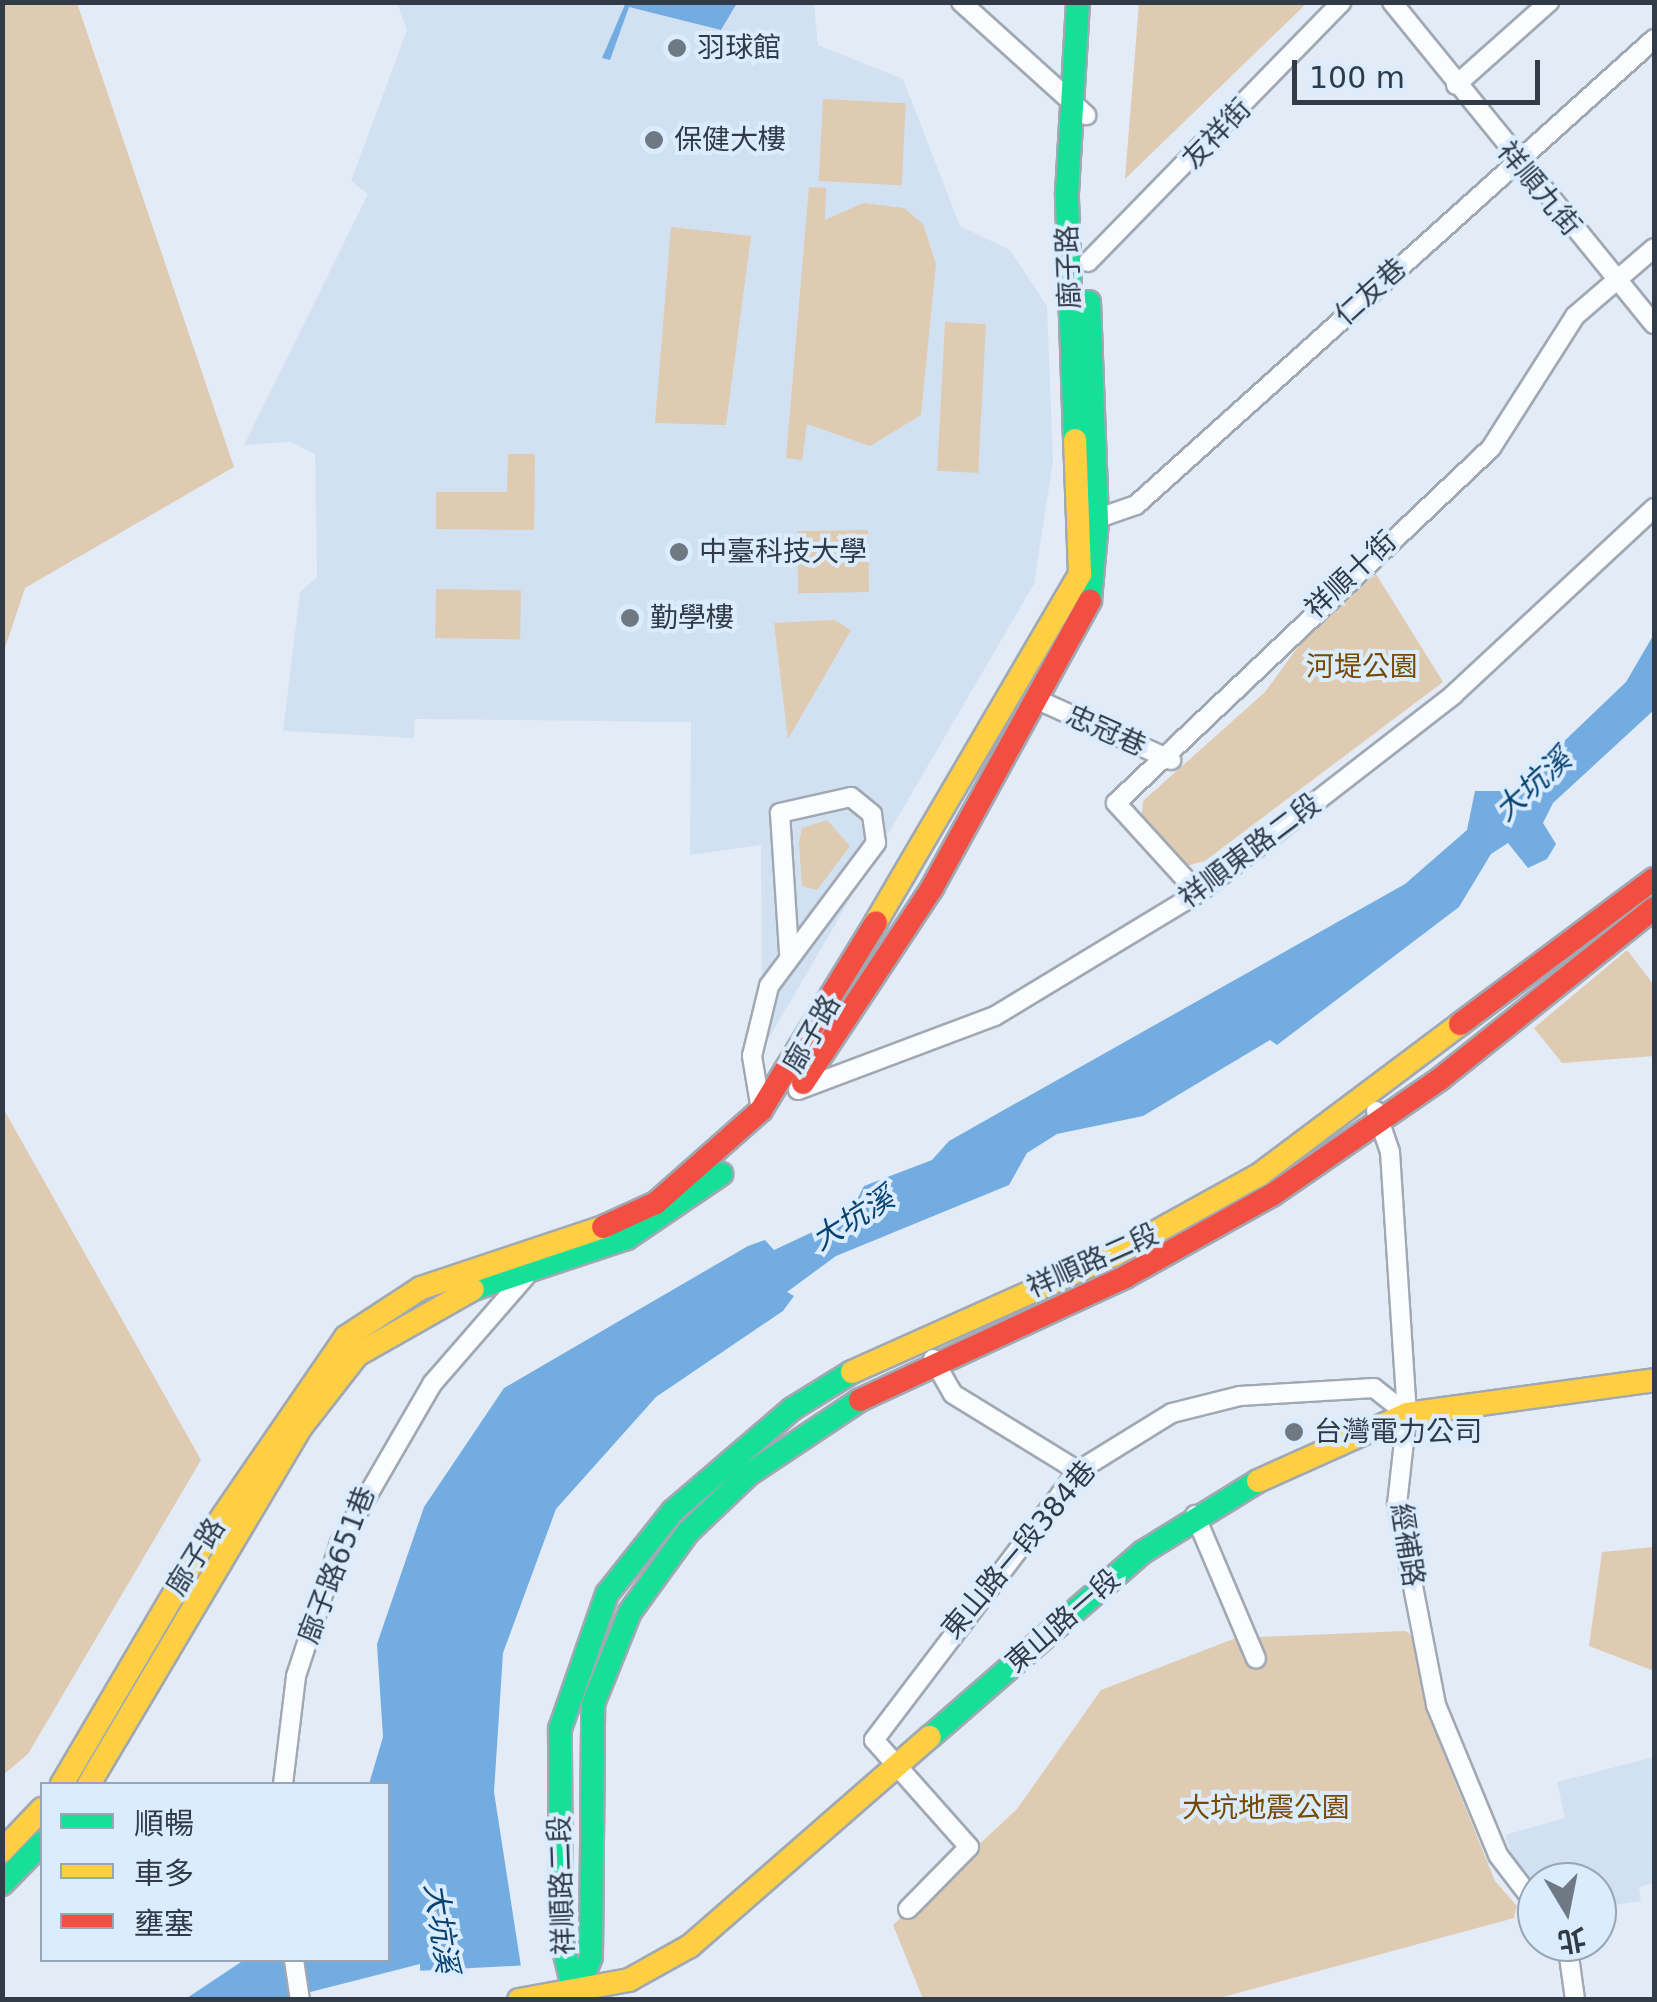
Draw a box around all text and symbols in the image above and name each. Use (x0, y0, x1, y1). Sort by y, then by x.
place label: 羽球館 (697, 31, 781, 65)
marker: 羽球館 (666, 37, 688, 59)
scale bar (1297, 40, 1544, 102)
text: 100 m (1309, 60, 1405, 95)
street label: 友祥街 (1176, 92, 1258, 176)
place label: 保健大樓 (674, 123, 786, 157)
marker: 保健大樓 (643, 129, 665, 151)
street label: 祥順九街 (1490, 135, 1588, 243)
street label: 廍子路 (1051, 224, 1087, 310)
street label: 仁友巷 (1329, 251, 1413, 333)
street label: 祥順十街 (1299, 525, 1403, 625)
place label: 中臺科技大學 (699, 535, 867, 569)
marker: 中臺科技大學 (668, 541, 690, 563)
place label: 勤學樓 (650, 601, 734, 635)
marker: 勤學樓 (619, 607, 641, 629)
park label: 河堤公園 (1306, 650, 1418, 684)
street label: 忠冠巷 (1061, 699, 1151, 763)
water label: 大坑溪 (1488, 742, 1578, 828)
street label: 祥順東路二段 (1173, 787, 1327, 915)
street label: 廍子路 (776, 989, 848, 1079)
water label: 大坑溪 (805, 1180, 901, 1258)
street label: 祥順路二段 (1022, 1217, 1164, 1305)
place label: 台灣電力公司 (1314, 1415, 1482, 1449)
marker: 台灣電力公司 (1283, 1421, 1305, 1443)
street label: 東山路一段384巷 (935, 1454, 1103, 1646)
street label: 廍子路651巷 (292, 1482, 382, 1648)
street label: 經補路 (1384, 1501, 1430, 1589)
street label: 廍子路 (159, 1512, 233, 1602)
street label: 東山路一段 (999, 1562, 1127, 1680)
legend (40, 1782, 390, 1962)
park label: 大坑地震公園 (1182, 1791, 1350, 1825)
text: 順暢 (134, 1806, 194, 1841)
street label: 祥順路二段 (543, 1814, 581, 1956)
text: 車多 (134, 1856, 194, 1891)
north arrow (1517, 1862, 1617, 1962)
water label: 大坑溪 (417, 1881, 465, 1975)
text: 壅塞 (134, 1906, 194, 1941)
text: 北 (1555, 1921, 1589, 1959)

